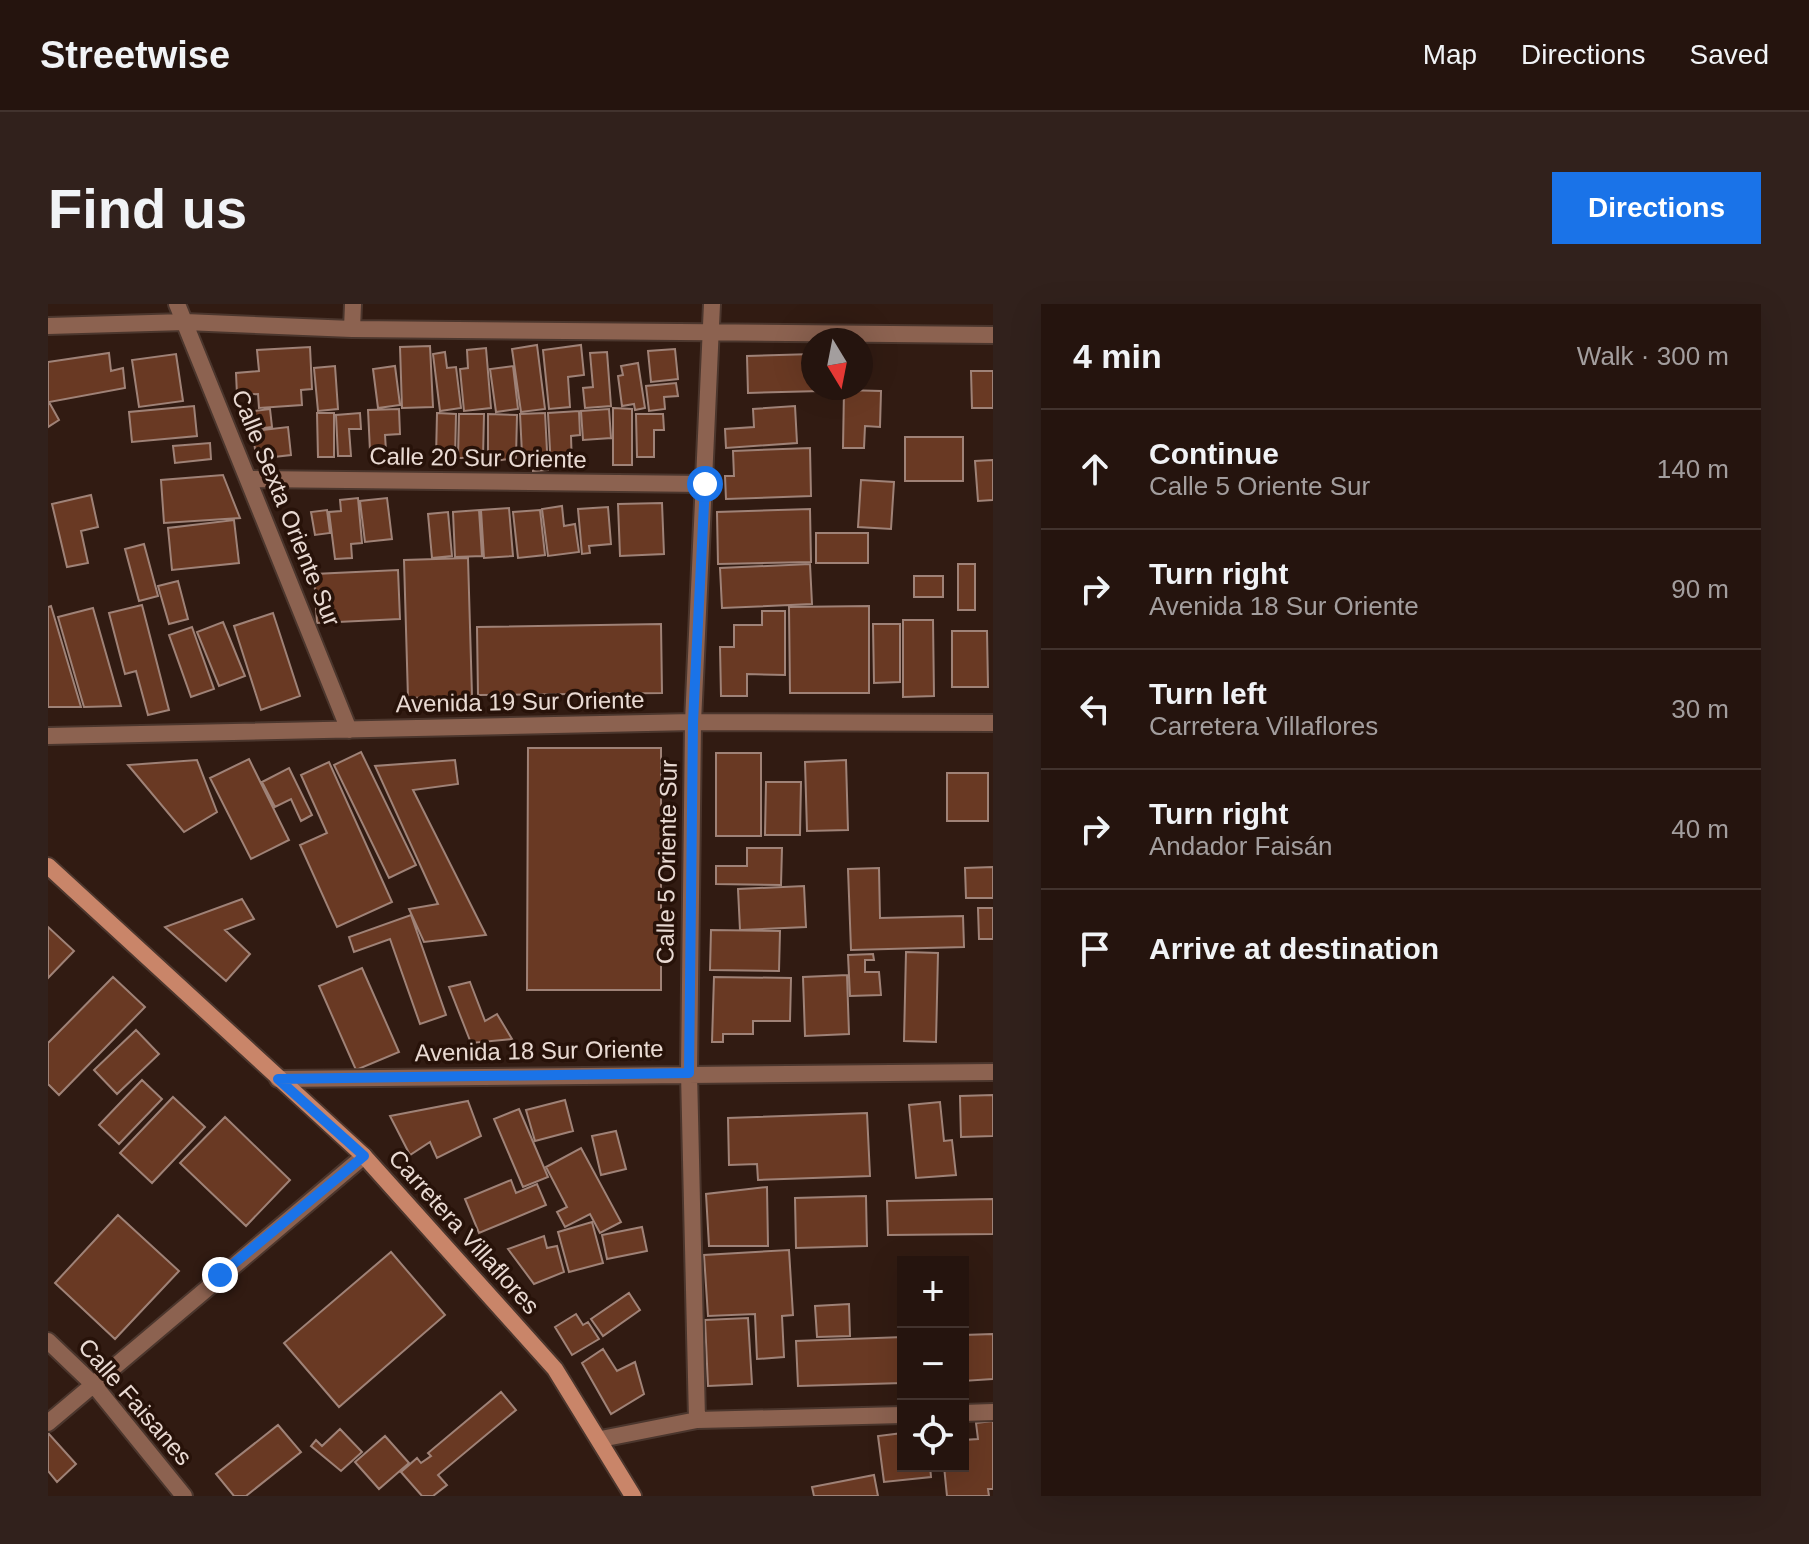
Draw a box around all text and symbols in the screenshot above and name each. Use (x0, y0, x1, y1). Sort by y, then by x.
text: Streetwise (40, 34, 230, 76)
text: Map (1423, 39, 1477, 70)
text: Directions (1521, 39, 1646, 70)
text: Saved (1690, 39, 1769, 70)
button: Directions (1552, 172, 1761, 244)
text: Find us (48, 177, 247, 240)
north arrow (801, 328, 873, 400)
text: 4 min (1073, 337, 1162, 375)
text: Walk · 300 m (1577, 341, 1729, 371)
street label: Calle Sexta Oriente Sur (227, 386, 346, 630)
text: Continue (1149, 437, 1279, 470)
street label: Calle 20 Sur Oriente (369, 442, 587, 473)
icon: ahead (1073, 447, 1117, 491)
text: 140 m (1657, 454, 1729, 484)
route start (687, 466, 723, 502)
text: Calle 5 Oriente Sur (1149, 471, 1370, 501)
text: Turn right (1149, 557, 1288, 590)
icon: right (1073, 567, 1117, 611)
text: 90 m (1671, 574, 1729, 604)
text: Avenida 18 Sur Oriente (1149, 591, 1419, 621)
text: Turn left (1149, 677, 1267, 710)
street label: Avenida 19 Sur Oriente (395, 686, 645, 717)
icon: left (1073, 687, 1117, 731)
text: 30 m (1671, 694, 1729, 724)
text: Carretera Villaflores (1149, 711, 1378, 741)
street label: Calle 5 Oriente Sur (651, 760, 682, 964)
text: Turn right (1149, 797, 1288, 830)
icon: right (1073, 807, 1117, 851)
text: 40 m (1671, 814, 1729, 844)
text: Andador Faisán (1149, 831, 1333, 861)
icon: arrive (1073, 927, 1117, 971)
text: Arrive at destination (1149, 932, 1439, 965)
street label: Avenida 18 Sur Oriente (414, 1035, 664, 1066)
street label: Carretera Villaflores (384, 1144, 545, 1319)
map controls (897, 1256, 969, 1472)
button: + (897, 1256, 969, 1328)
route end (202, 1257, 238, 1293)
button: − (897, 1328, 969, 1400)
street label: Calle Faisanes (73, 1333, 198, 1470)
button: locate (897, 1400, 969, 1472)

